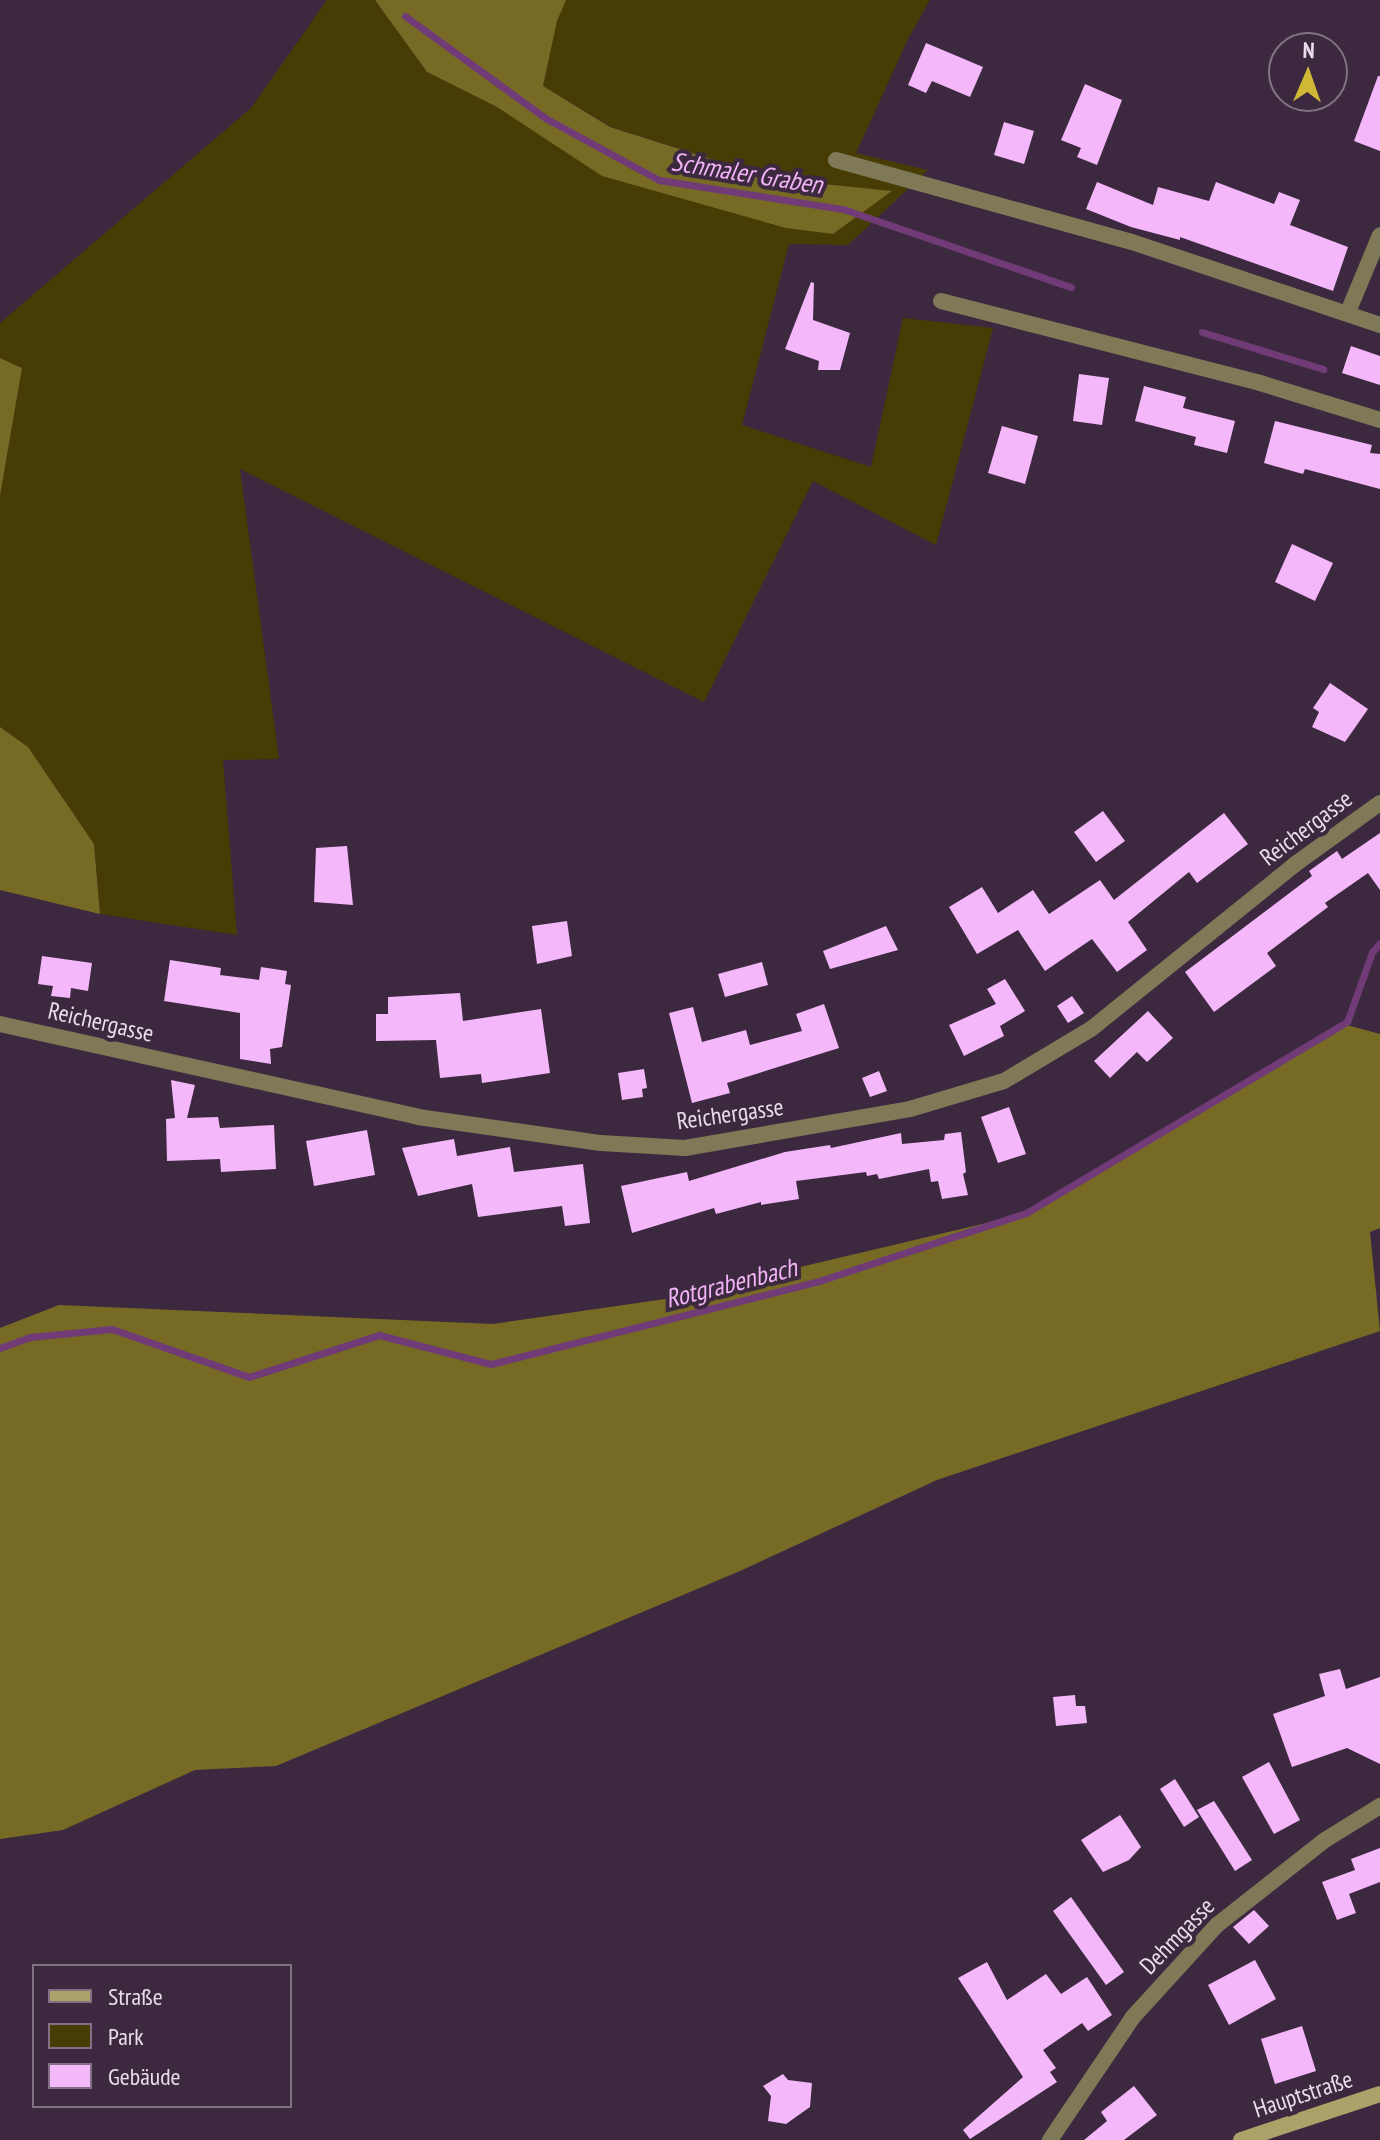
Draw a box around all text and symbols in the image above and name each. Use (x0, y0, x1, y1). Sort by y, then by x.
north arrow (1268, 32, 1348, 112)
text: N (1302, 36, 1315, 64)
water label: Schmaler Graben (669, 146, 825, 200)
street label: Reichergasse (1254, 784, 1358, 872)
street label: Reichergasse (45, 996, 157, 1048)
street label: Reichergasse (675, 1092, 785, 1136)
water label: Rotgrabenbach (662, 1252, 800, 1314)
street label: Dehmgasse (1134, 1892, 1220, 1980)
legend (32, 1964, 292, 2108)
text: Straße (108, 1981, 163, 2012)
text: Park (108, 2021, 144, 2052)
text: Gebäude (108, 2061, 180, 2092)
street label: Hauptstraße (1250, 2064, 1356, 2124)

